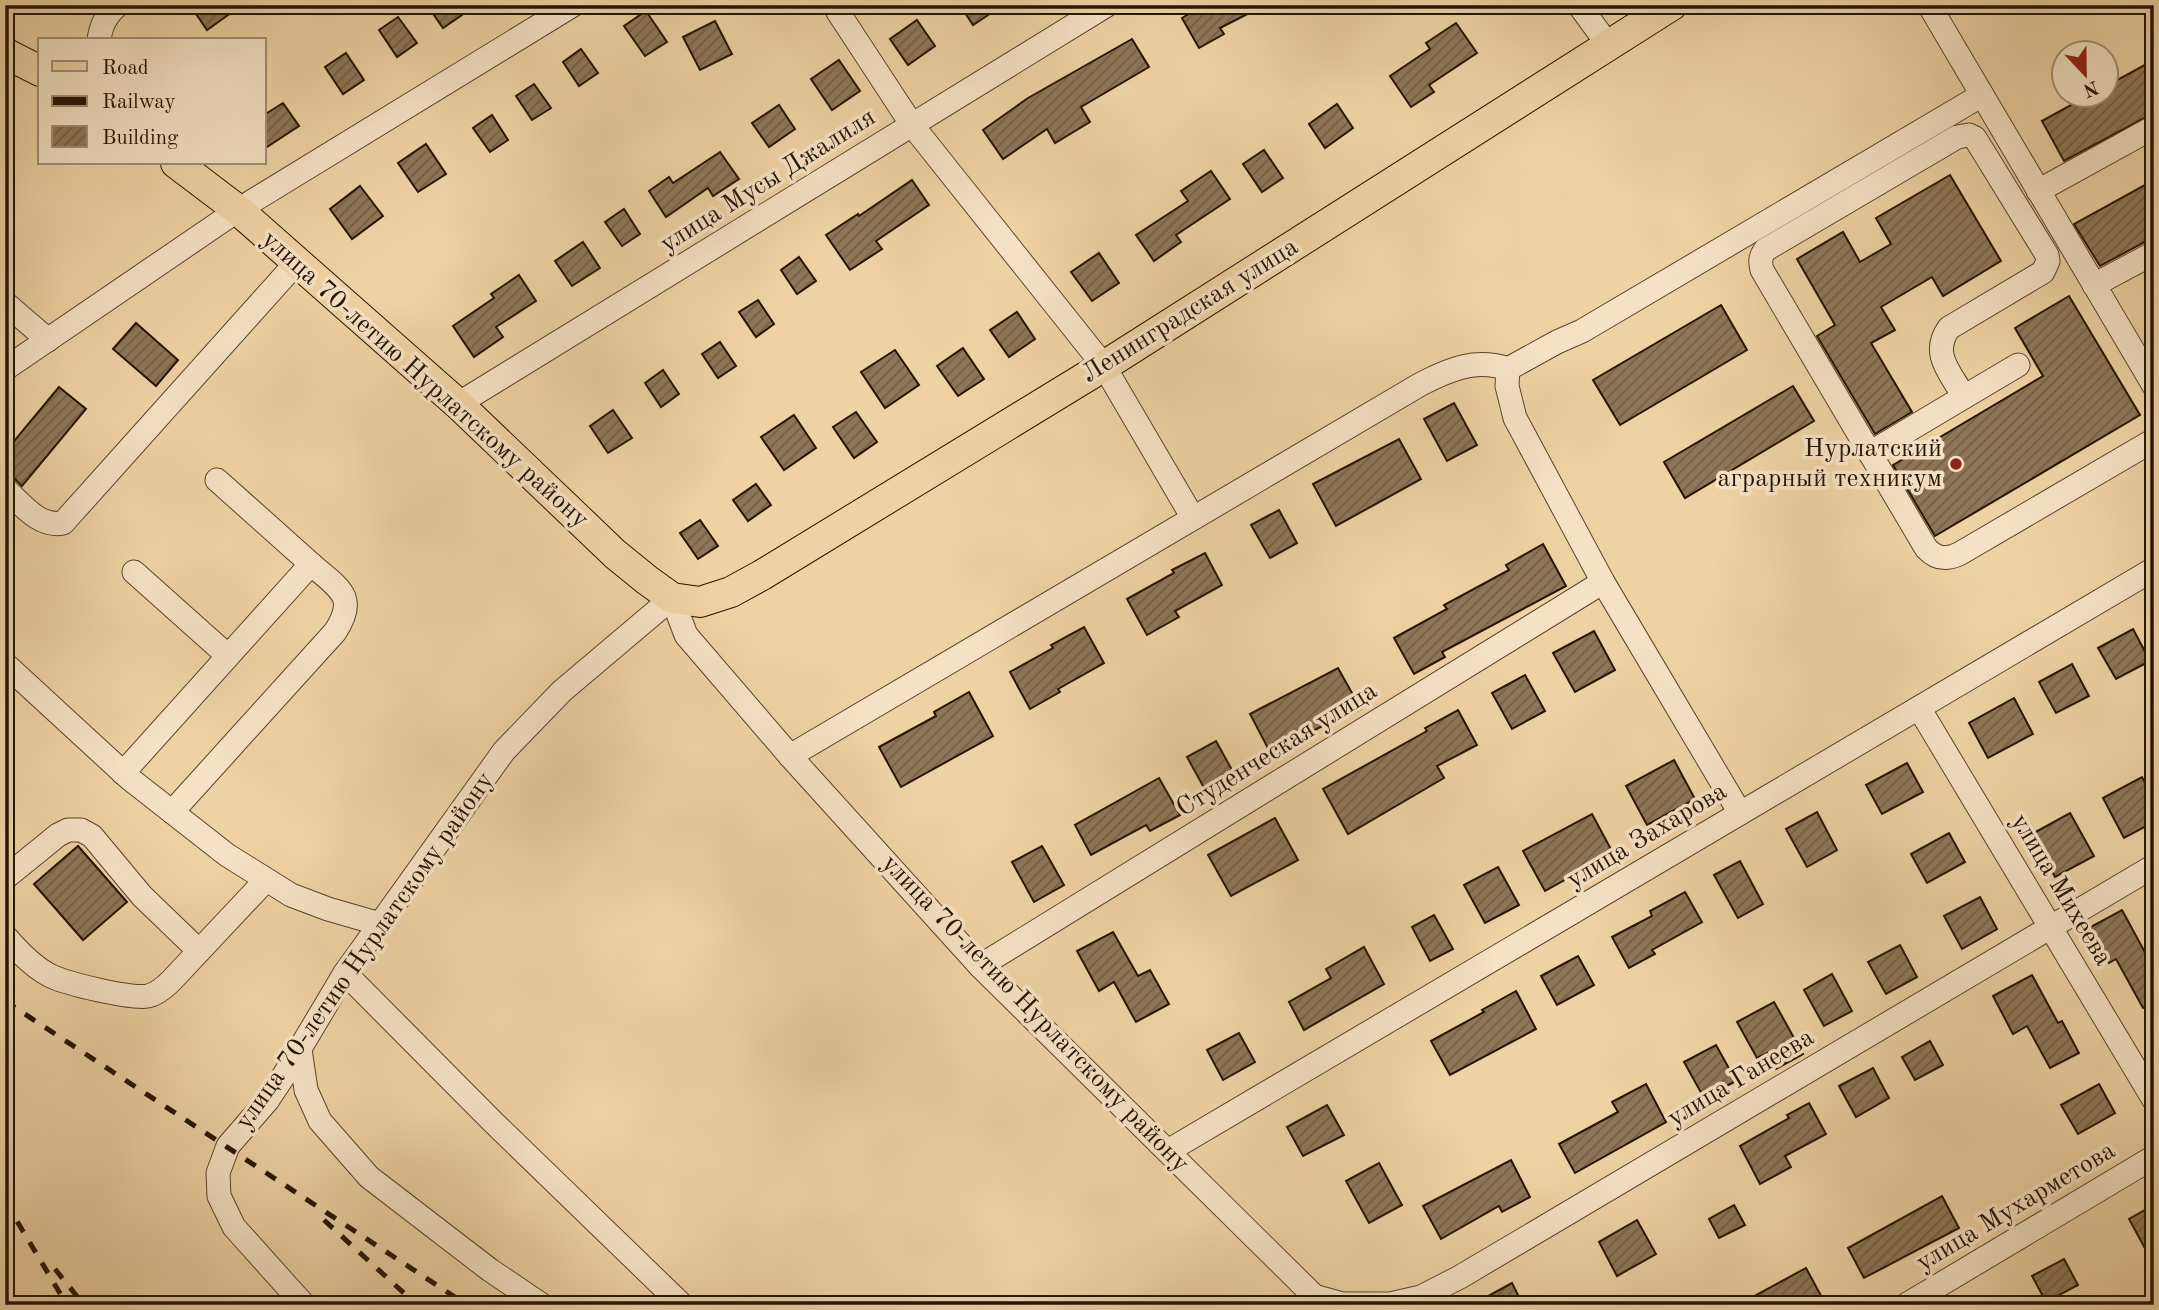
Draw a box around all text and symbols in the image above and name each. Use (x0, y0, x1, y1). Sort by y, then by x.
legend (38, 38, 266, 164)
north arrow (2050, 38, 2120, 108)
text: Road (102, 58, 149, 79)
text: N (2080, 76, 2101, 99)
text: Railway (102, 92, 176, 113)
street label: улица Мусы Джалиля (656, 104, 880, 258)
text: Building (102, 128, 179, 149)
street label: улица 70-летию Нурлатскому району (257, 226, 594, 534)
street label: Ленинградская улица (1077, 234, 1303, 388)
place label: Нурлатский аграрный техникум (1718, 436, 1942, 492)
marker: Нурлатский аграрный техникум (1948, 456, 1964, 472)
street label: Студенческая улица (1172, 678, 1382, 822)
street label: улица 70-летию Нурлатскому району (231, 767, 499, 1135)
street label: улица Захарова (1563, 778, 1731, 894)
street label: улица Михеева (2006, 810, 2116, 970)
street label: улица 70-летию Нурлатскому району (876, 850, 1194, 1178)
street label: улица Ганеева (1663, 1024, 1819, 1132)
street label: улица Мухарметова (1912, 1137, 2120, 1277)

